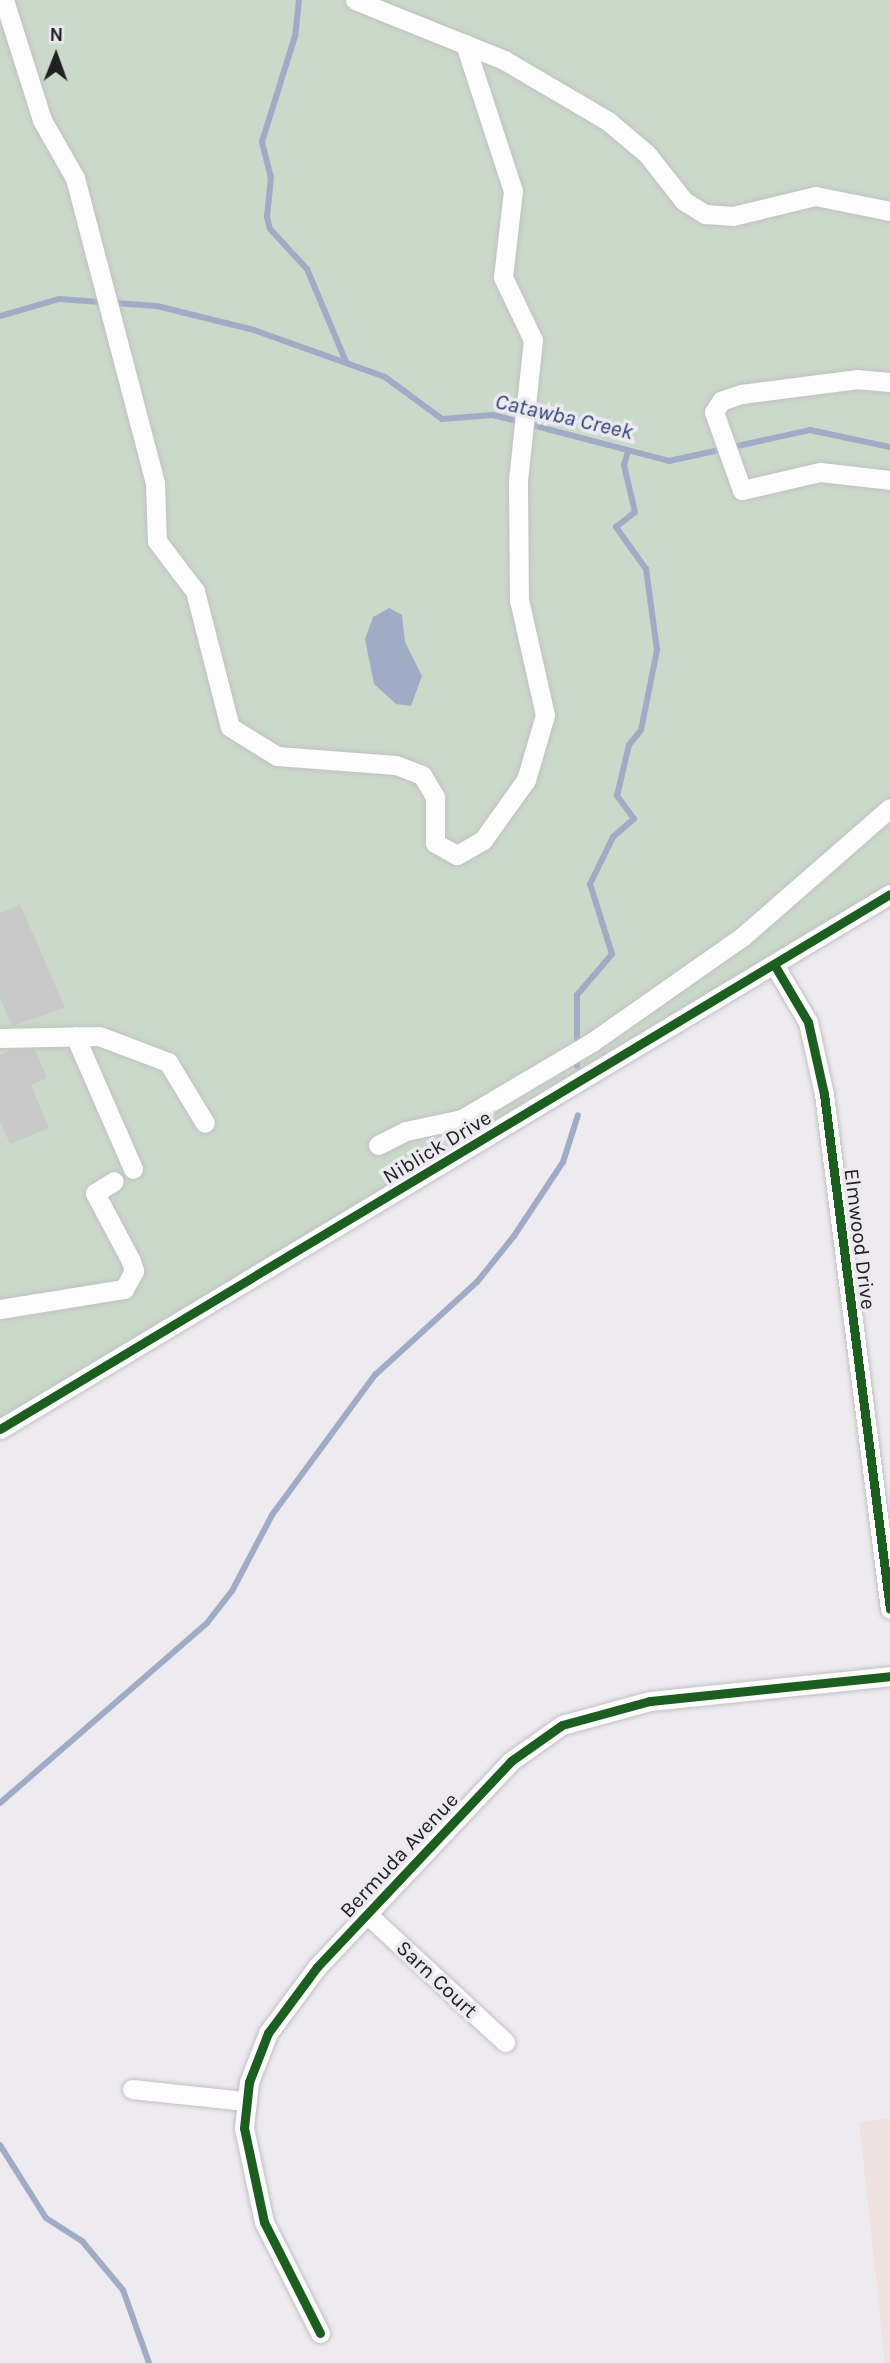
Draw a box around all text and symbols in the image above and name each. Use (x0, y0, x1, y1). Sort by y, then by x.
north arrow (21, 21, 91, 91)
text: N (49, 24, 63, 46)
water label: Catawba Creek (492, 388, 636, 446)
street label: Niblick Drive (378, 1105, 496, 1189)
street label: Elmwood Drive (839, 1167, 881, 1311)
street label: Bermuda Avenue (335, 1787, 463, 1923)
street label: Sarn Court (391, 1935, 483, 2023)

